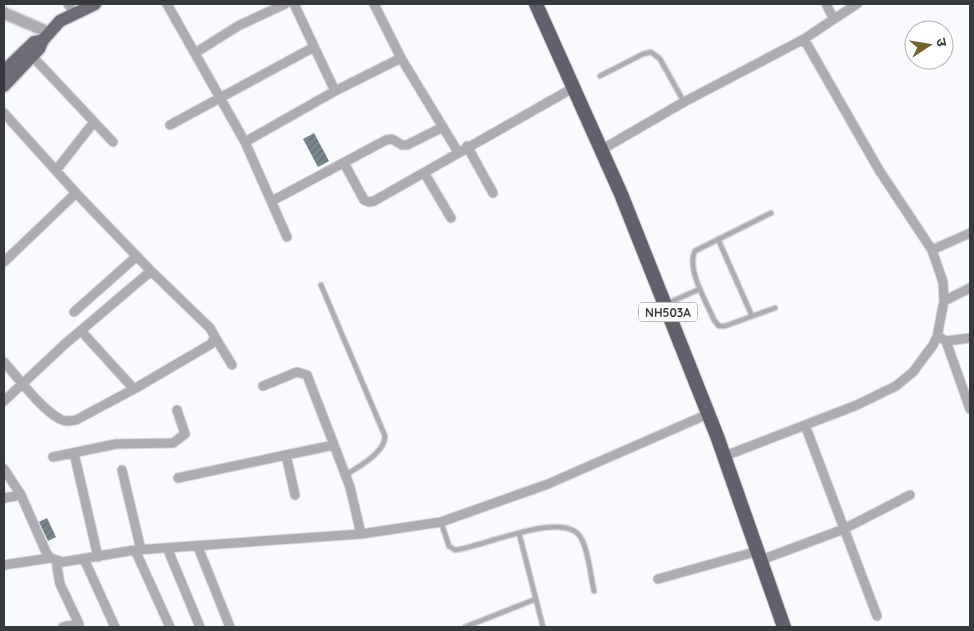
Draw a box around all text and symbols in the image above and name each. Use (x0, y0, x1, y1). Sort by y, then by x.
north arrow (904, 20, 954, 70)
text: उ (932, 36, 952, 49)
road number: NH503A (639, 302, 697, 322)

